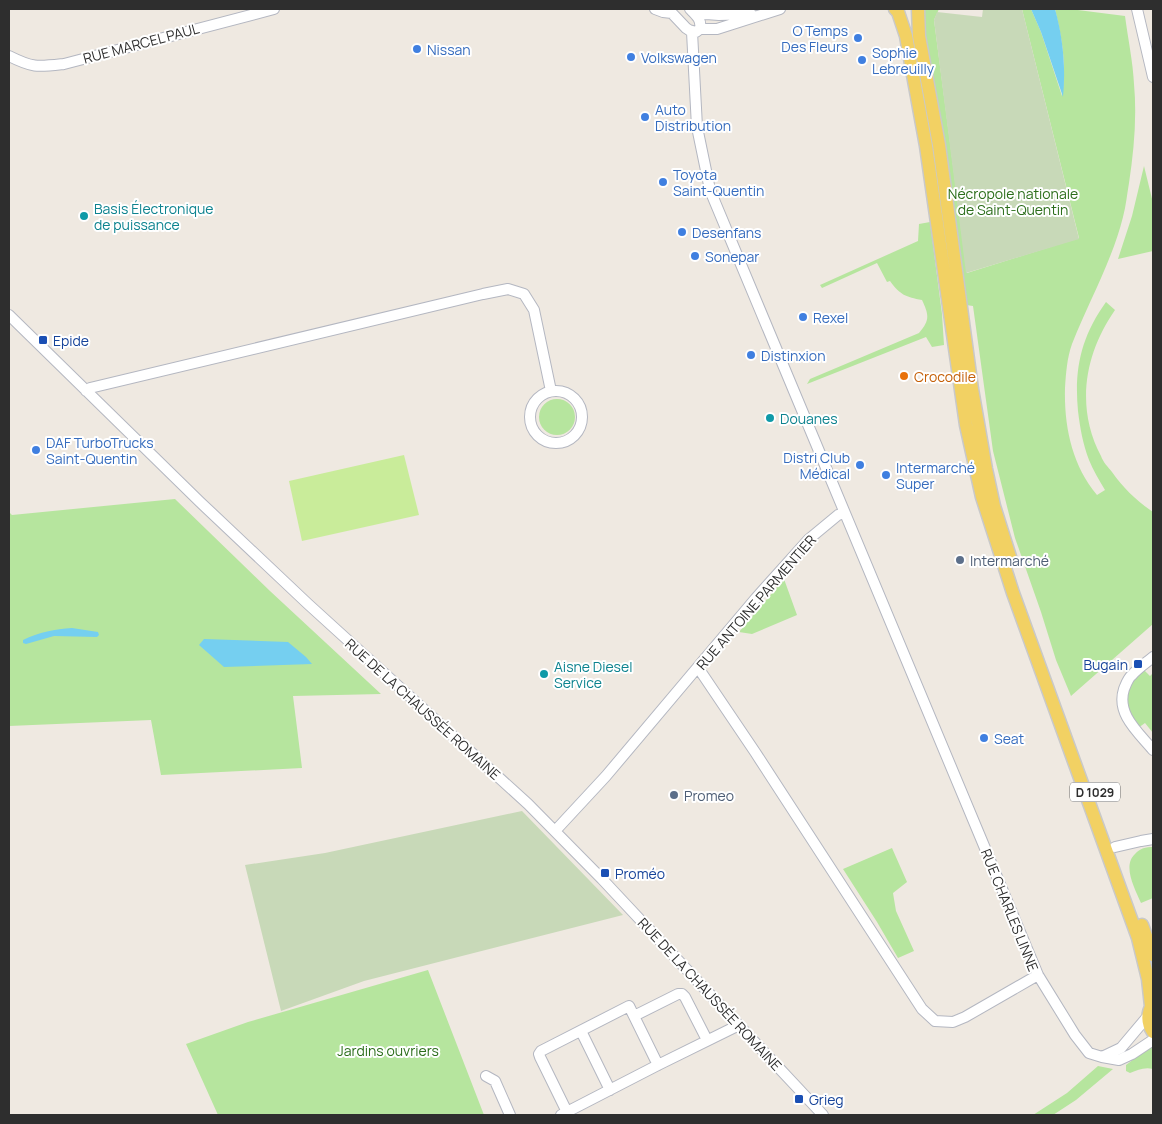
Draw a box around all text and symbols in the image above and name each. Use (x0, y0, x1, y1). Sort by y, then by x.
street label: RUE MARCEL PAUL (81, 18, 201, 68)
place label: O Temps Des Fleurs (781, 21, 848, 56)
marker: O Temps Des Fleurs (852, 32, 864, 44)
place label: Nissan (427, 40, 471, 59)
marker: Nissan (411, 43, 423, 55)
place label: Sophie Lebreuilly (872, 43, 935, 78)
place label: Volkswagen (641, 48, 717, 67)
marker: Volkswagen (625, 51, 637, 63)
marker: Sophie Lebreuilly (856, 54, 868, 66)
place label: Auto Distribution (655, 100, 731, 135)
marker: Auto Distribution (639, 111, 651, 123)
place label: Toyota Saint-Quentin (673, 165, 764, 200)
marker: Toyota Saint-Quentin (657, 176, 669, 188)
park label: Nécropole nationale de Saint-Quentin (948, 184, 1078, 219)
place label: Basis Électronique de puissance (94, 199, 213, 234)
marker: Basis Électronique de puissance (78, 210, 90, 222)
place label: Desenfans (692, 223, 761, 242)
marker: Desenfans (676, 226, 688, 238)
place label: Sonepar (705, 247, 759, 266)
marker: Sonepar (689, 250, 701, 262)
place label: Rexel (813, 308, 848, 327)
marker: Rexel (797, 311, 809, 323)
place label: Epide (53, 331, 89, 350)
marker: Epide (37, 334, 49, 346)
place label: Distinxion (761, 346, 825, 365)
marker: Distinxion (745, 349, 757, 361)
place label: Crocodile (914, 367, 976, 386)
marker: Crocodile (898, 370, 910, 382)
place label: Douanes (780, 409, 838, 428)
marker: Douanes (764, 412, 776, 424)
place label: DAF TurboTrucks Saint-Quentin (46, 433, 154, 468)
marker: DAF TurboTrucks Saint-Quentin (30, 444, 42, 456)
place label: Distri Club Médical (783, 448, 850, 483)
place label: Intermarché Super (896, 458, 975, 493)
marker: Distri Club Médical (854, 459, 866, 471)
marker: Intermarché Super (880, 469, 892, 481)
street label: RUE ANTOINE PARMENTIER (692, 530, 820, 674)
place label: Intermarché (970, 551, 1049, 570)
marker: Intermarché (954, 554, 966, 566)
street label: RUE DE LA CHAUSSÉE ROMAINE (341, 634, 505, 784)
place label: Bugain (1083, 655, 1128, 674)
place label: Aisne Diesel Service (554, 657, 632, 692)
marker: Bugain (1132, 658, 1144, 670)
marker: Aisne Diesel Service (538, 668, 550, 680)
place label: Seat (994, 729, 1024, 748)
marker: Seat (978, 732, 990, 744)
road number: D 1029 (1070, 782, 1120, 802)
place label: Promeo (684, 786, 734, 805)
marker: Promeo (668, 789, 680, 801)
street label: RUE CHARLES LINNE (977, 846, 1043, 974)
place label: Proméo (615, 864, 665, 883)
marker: Proméo (599, 867, 611, 879)
street label: RUE DE LA CHAUSSÉE ROMAINE (634, 913, 786, 1075)
park label: Jardins ouvriers (337, 1041, 439, 1060)
place label: Grieg (809, 1090, 844, 1109)
marker: Grieg (793, 1093, 805, 1105)

